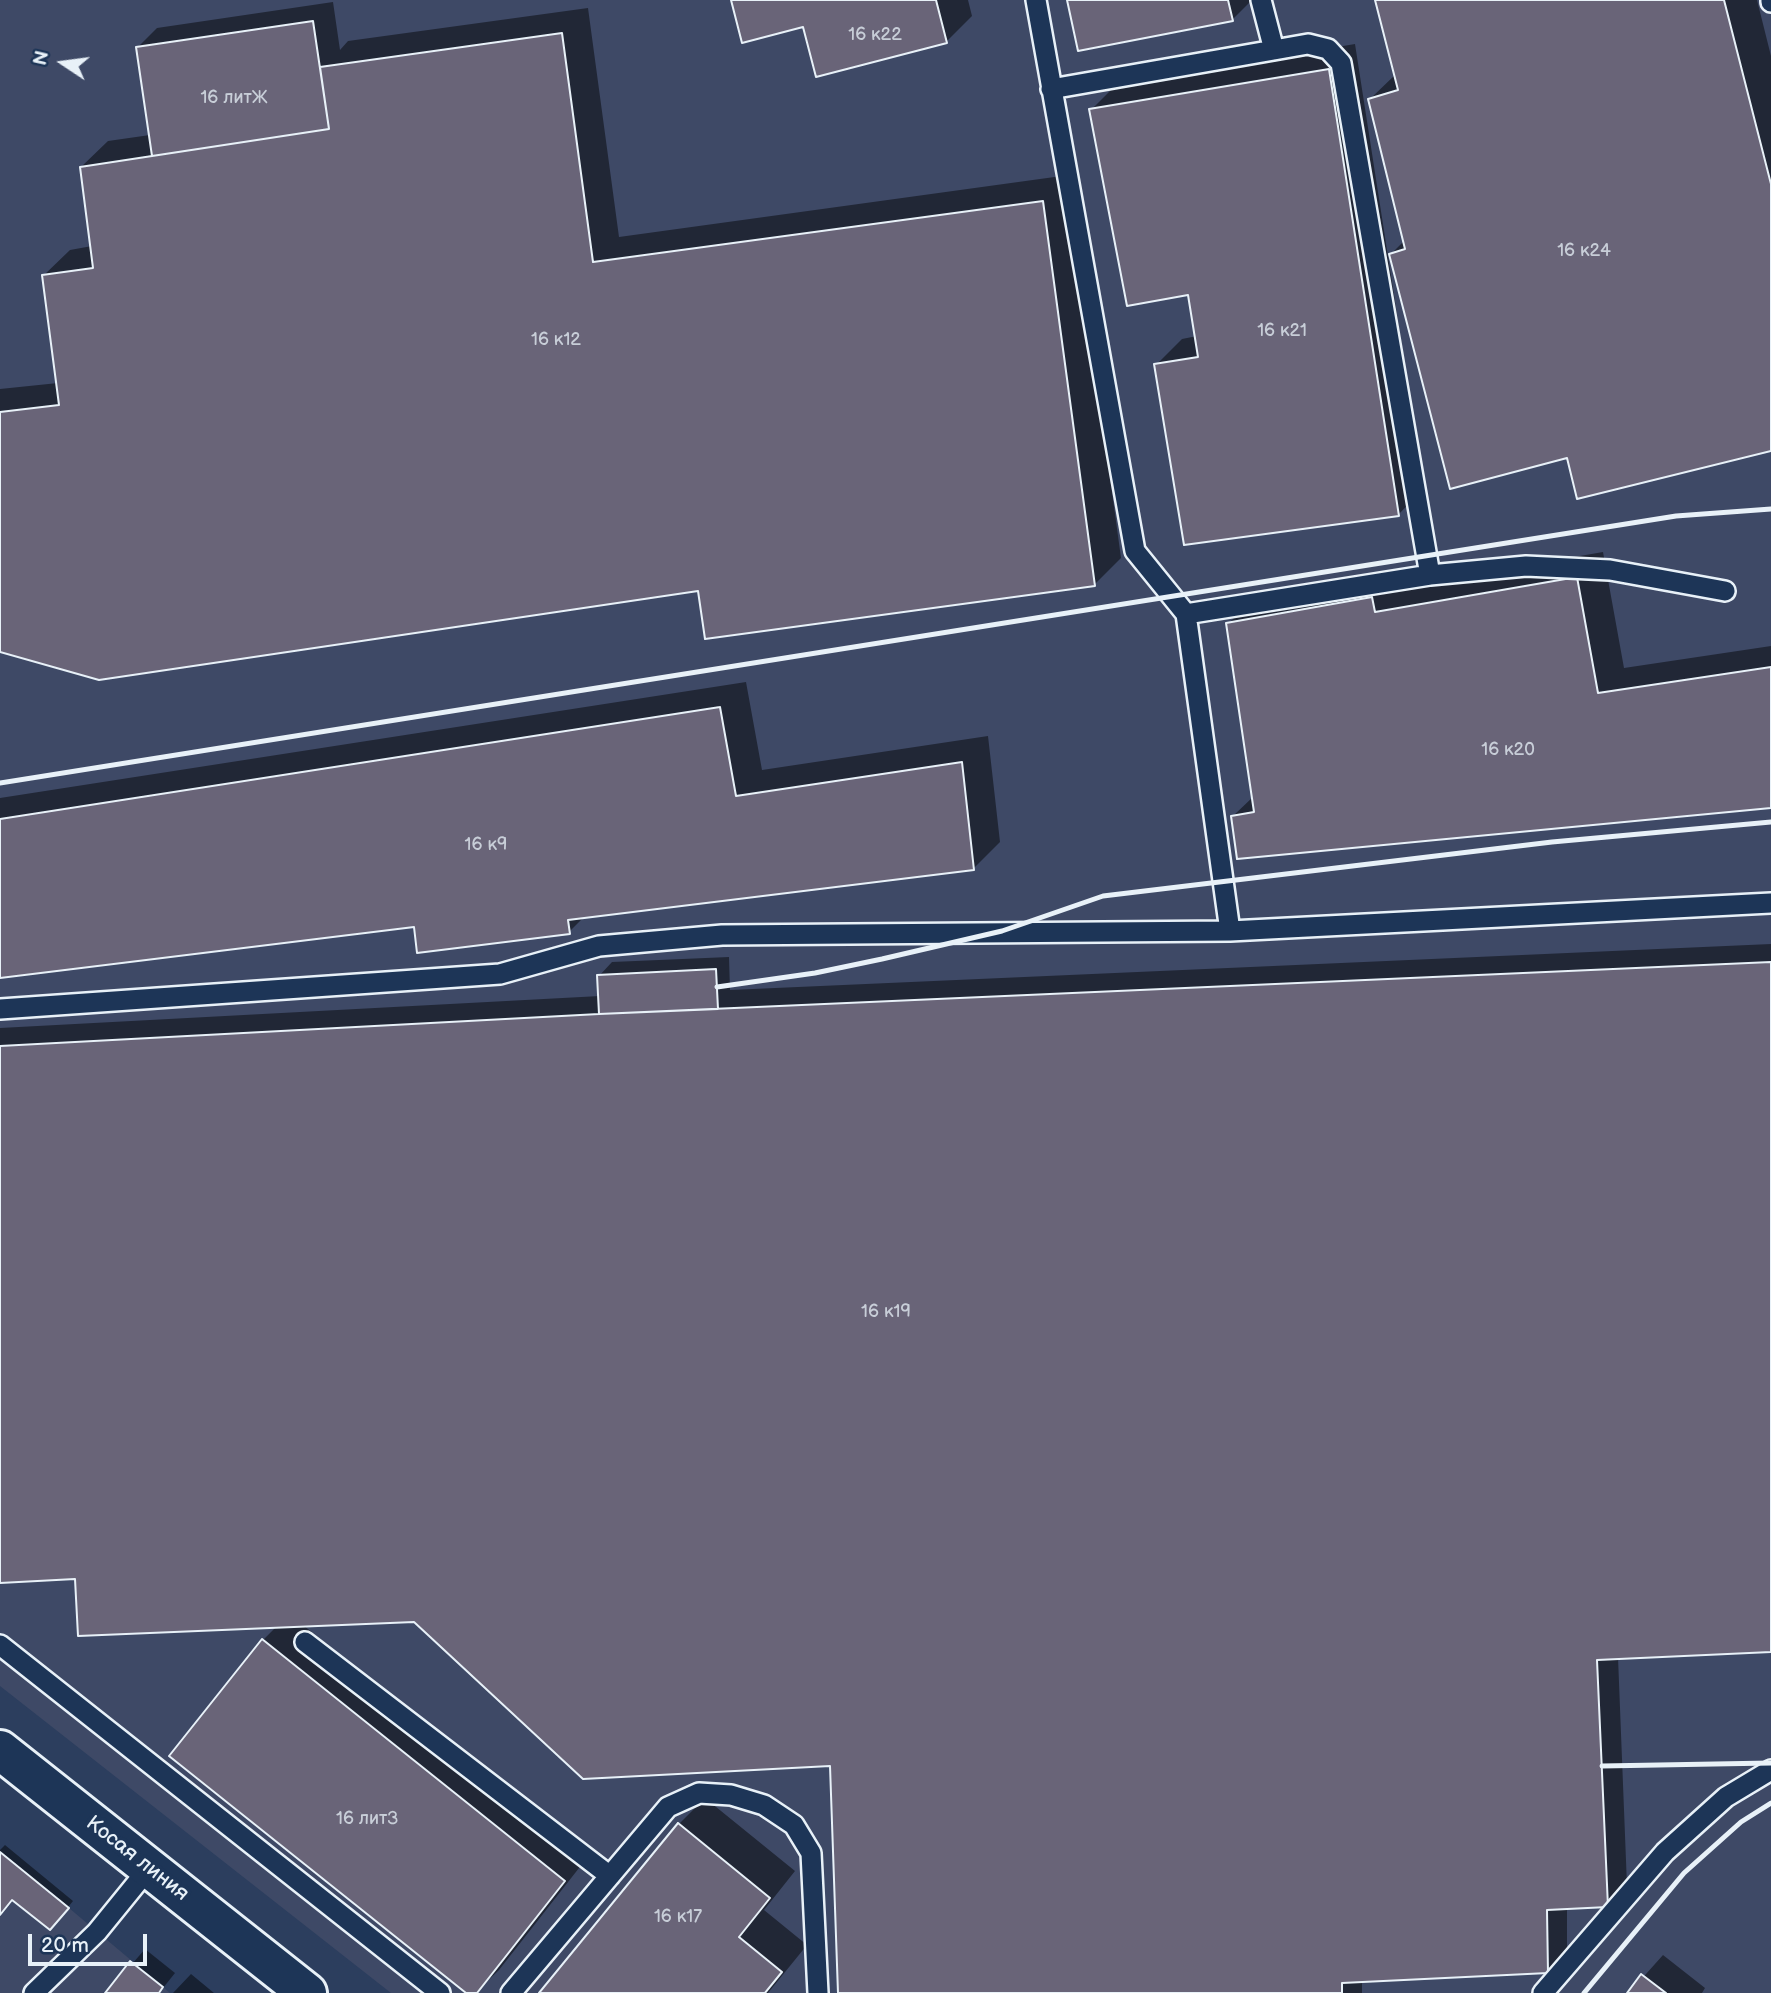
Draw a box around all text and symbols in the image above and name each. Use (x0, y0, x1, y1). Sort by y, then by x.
house number: 16 к22 (848, 24, 902, 46)
north arrow (28, 28, 98, 98)
text: N (29, 49, 55, 68)
house number: 16 литЖ (200, 87, 268, 109)
house number: 16 к24 (1557, 240, 1611, 262)
house number: 16 к21 (1257, 320, 1307, 342)
house number: 16 к12 (531, 329, 581, 351)
house number: 16 к20 (1481, 739, 1535, 761)
house number: 16 к9 (465, 834, 507, 856)
house number: 16 к19 (861, 1301, 911, 1323)
house number: 16 литЗ (336, 1808, 398, 1830)
street label: Косая линия (81, 1811, 193, 1907)
house number: 16 к17 (654, 1906, 702, 1928)
scale bar (32, 1920, 150, 1964)
text: 20 m (41, 1933, 89, 1958)

